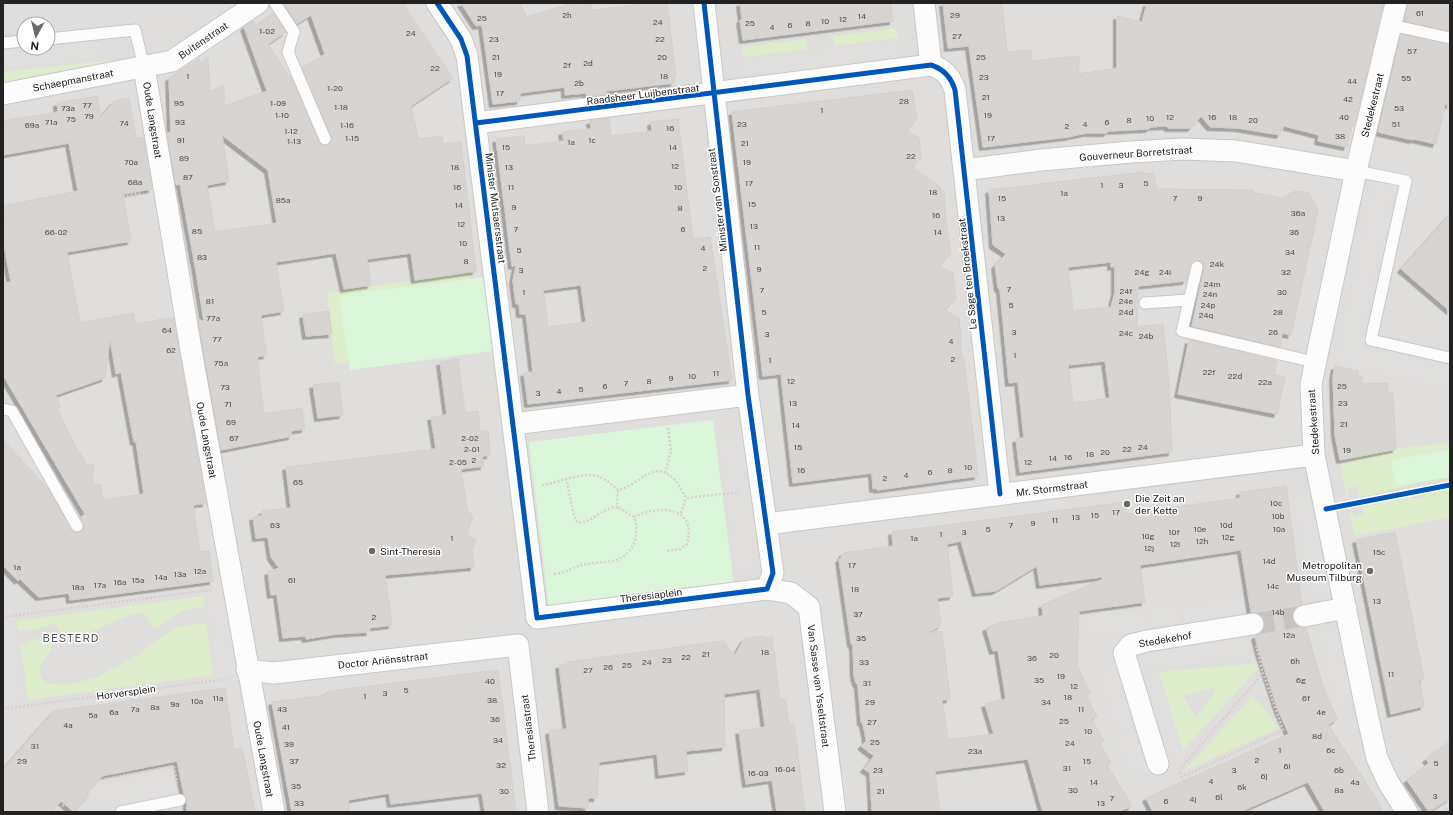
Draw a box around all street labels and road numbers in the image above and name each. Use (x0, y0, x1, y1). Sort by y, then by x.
street label: Buitenstraat (176, 19, 230, 61)
street label: Schaepmanstraat (32, 66, 115, 94)
street label: Stedekestraat (1358, 72, 1386, 138)
street label: Oude Langstraat (141, 81, 165, 159)
street label: Raadsheer Luijbenstraat (586, 81, 700, 107)
street label: Gouverneur Borretstraat (1079, 143, 1193, 163)
street label: Minister van Sonstraat (705, 147, 729, 252)
street label: Minister Mutsaersstraat (483, 152, 509, 264)
street label: Le Sage ten Broekstraat (955, 218, 979, 330)
street label: Stedekestraat (1305, 389, 1321, 455)
street label: Oude Langstraat (194, 401, 220, 479)
street label: Mr. Stormstraat (1015, 478, 1089, 498)
street label: Theresiaplein (619, 585, 683, 605)
street label: Van Sasse van Ysseltstraat (805, 624, 833, 748)
street label: Stedekehof (1137, 628, 1193, 650)
street label: Doctor Ariënsstraat (337, 649, 429, 671)
street label: Horversplein (96, 682, 157, 702)
street label: Theresiastraat (518, 694, 538, 762)
street label: Oude Langstraat (251, 720, 277, 798)

